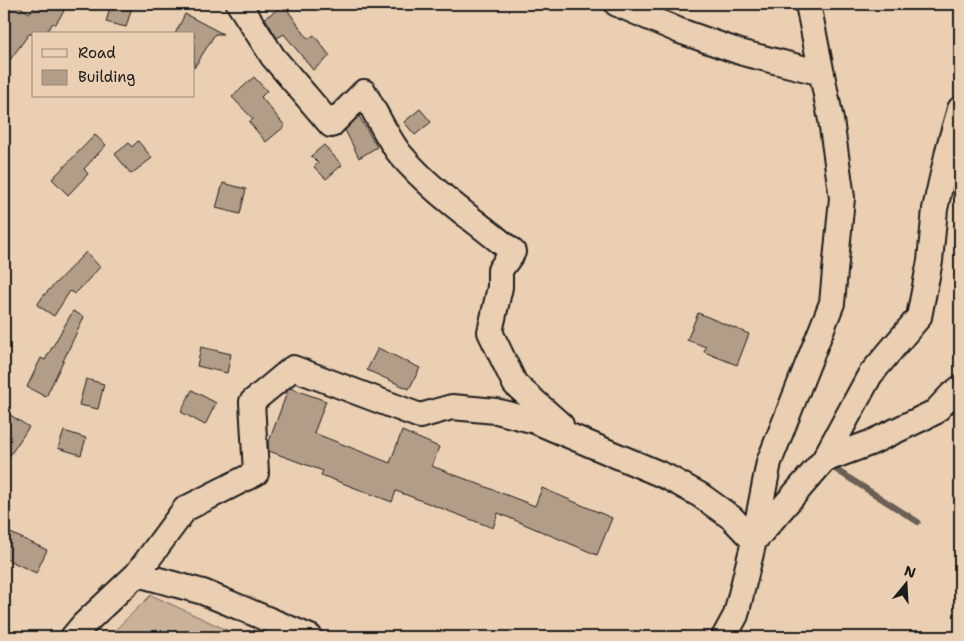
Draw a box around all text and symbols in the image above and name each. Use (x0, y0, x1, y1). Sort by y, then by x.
legend (32, 32, 195, 98)
text: Road (78, 43, 116, 63)
text: Building (78, 67, 135, 87)
north arrow (882, 558, 932, 608)
text: N (902, 561, 918, 582)

